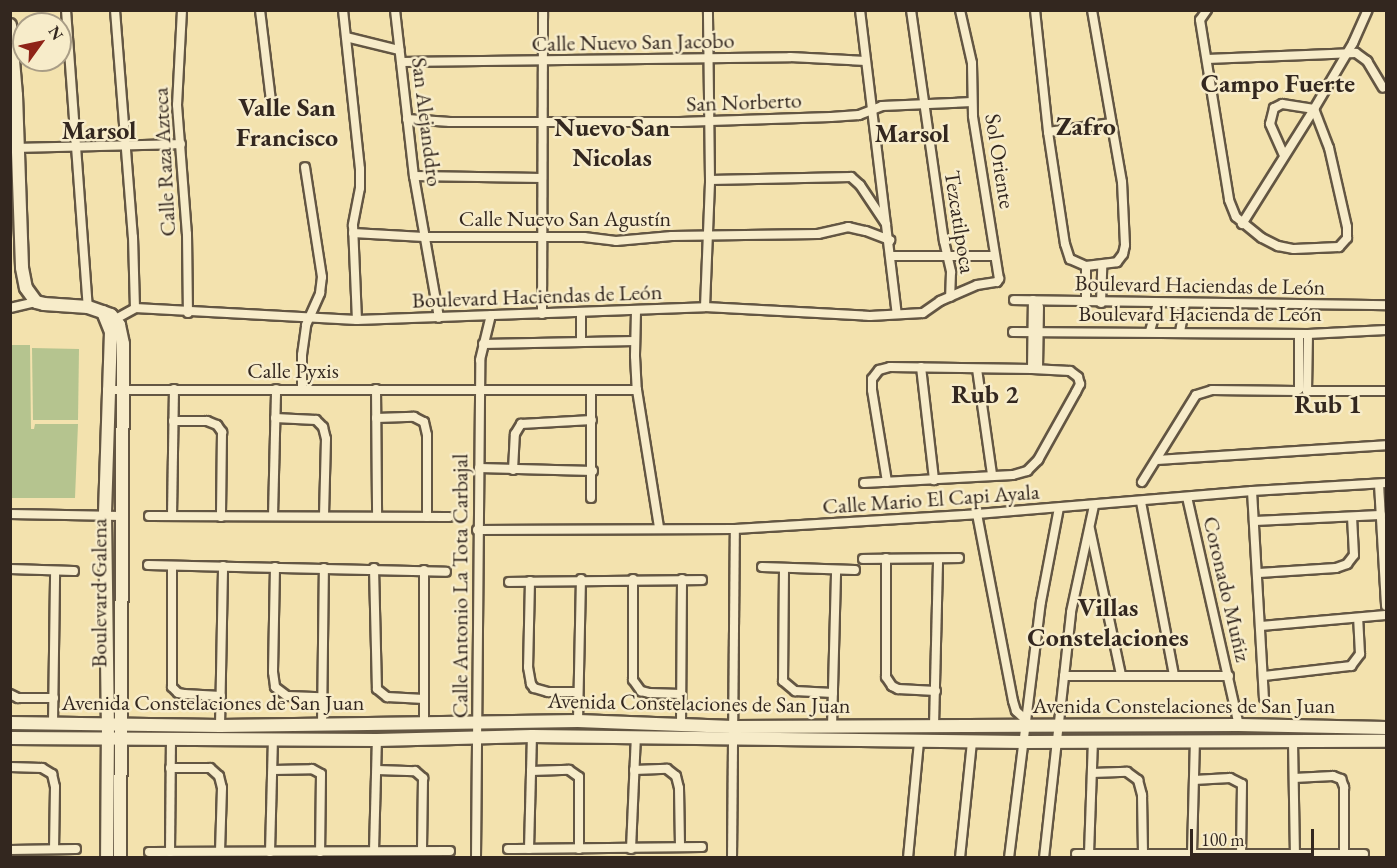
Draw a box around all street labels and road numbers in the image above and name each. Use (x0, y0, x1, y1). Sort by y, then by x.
street label: Calle Nuevo San Jacobo (531, 27, 735, 57)
street label: San Alejanddro (406, 56, 448, 188)
street label: Calle Raza Azteca (147, 87, 181, 237)
street label: San Norberto (686, 87, 802, 117)
street label: Sol Oriente (979, 112, 1021, 210)
street label: Tezcatilpoca (939, 169, 981, 275)
street label: Calle Nuevo San Agustín (459, 206, 671, 232)
street label: Boulevard Haciendas de León (1074, 270, 1326, 300)
street label: Boulevard Haciendas de León (411, 278, 663, 314)
street label: Boulevard Hacienda de León (1078, 301, 1322, 327)
street label: Calle Pyxis (247, 358, 339, 384)
street label: Calle Antonio La Tota Carbajal (447, 454, 473, 718)
street label: Calle Mario El Capi Ayala (822, 478, 1040, 520)
street label: Coronado Muñiz (1197, 514, 1257, 664)
street label: Boulevard Galena (86, 518, 112, 668)
street label: Avenida Constelaciones de San Juan (547, 687, 851, 719)
street label: Avenida Constelaciones de San Juan (62, 690, 364, 716)
street label: Avenida Constelaciones de San Juan (1033, 693, 1335, 719)

